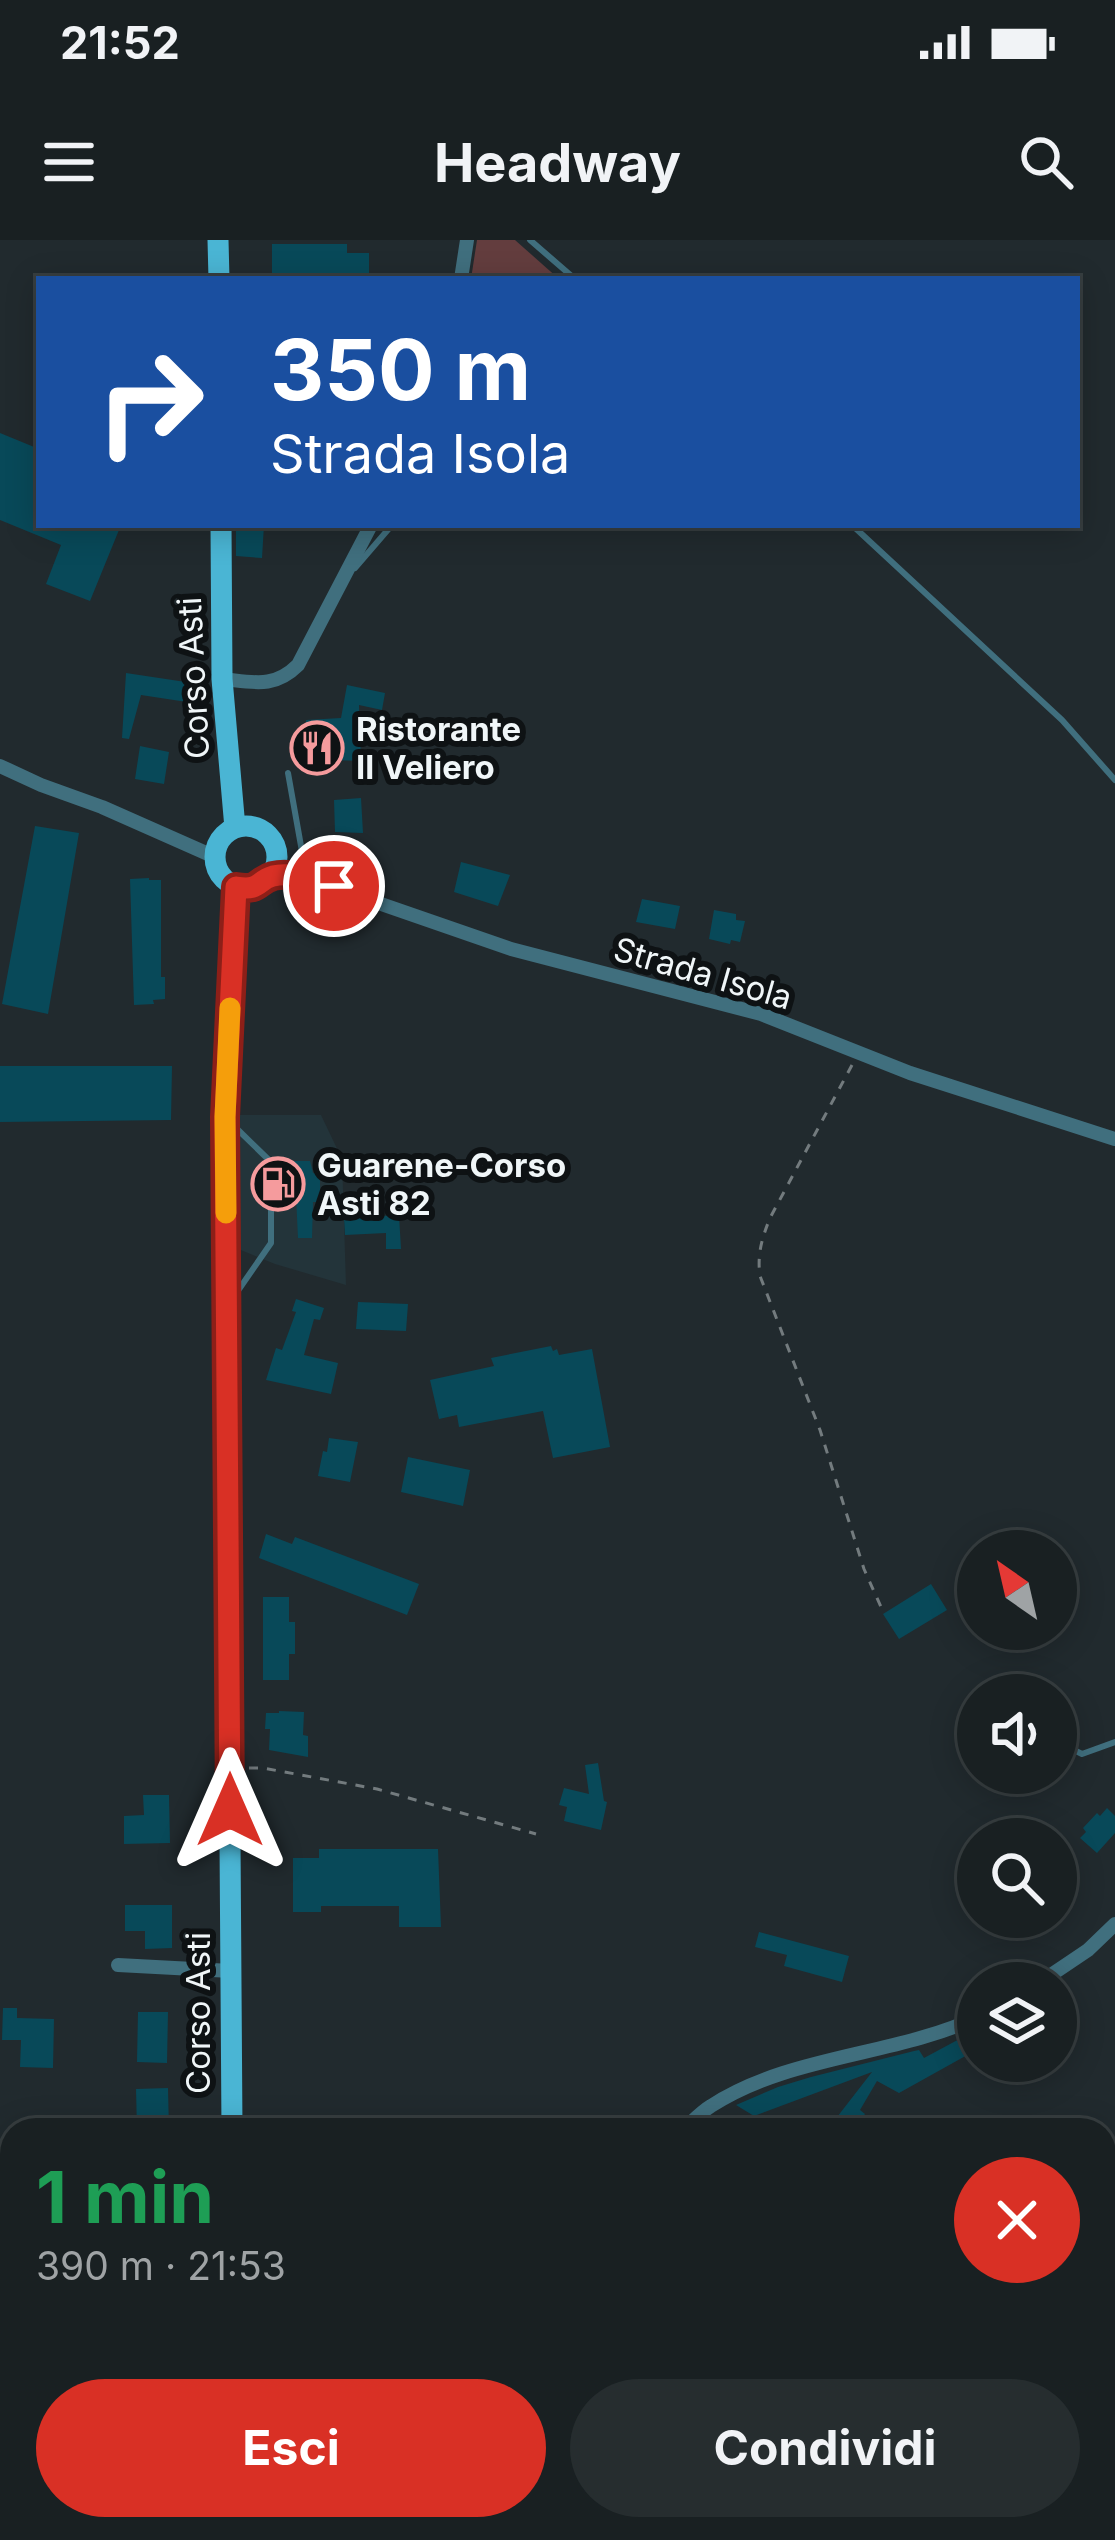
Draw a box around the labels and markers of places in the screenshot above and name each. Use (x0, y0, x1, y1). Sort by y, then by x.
place label: Ristorante Il Veliero (356, 709, 521, 787)
restaurant icon: Ristorante Il Veliero (289, 720, 345, 776)
pin (283, 835, 385, 937)
place label: Guarene-Corso Asti 82 (317, 1145, 566, 1223)
fuel station icon: Guarene-Corso Asti 82 (250, 1156, 306, 1212)

